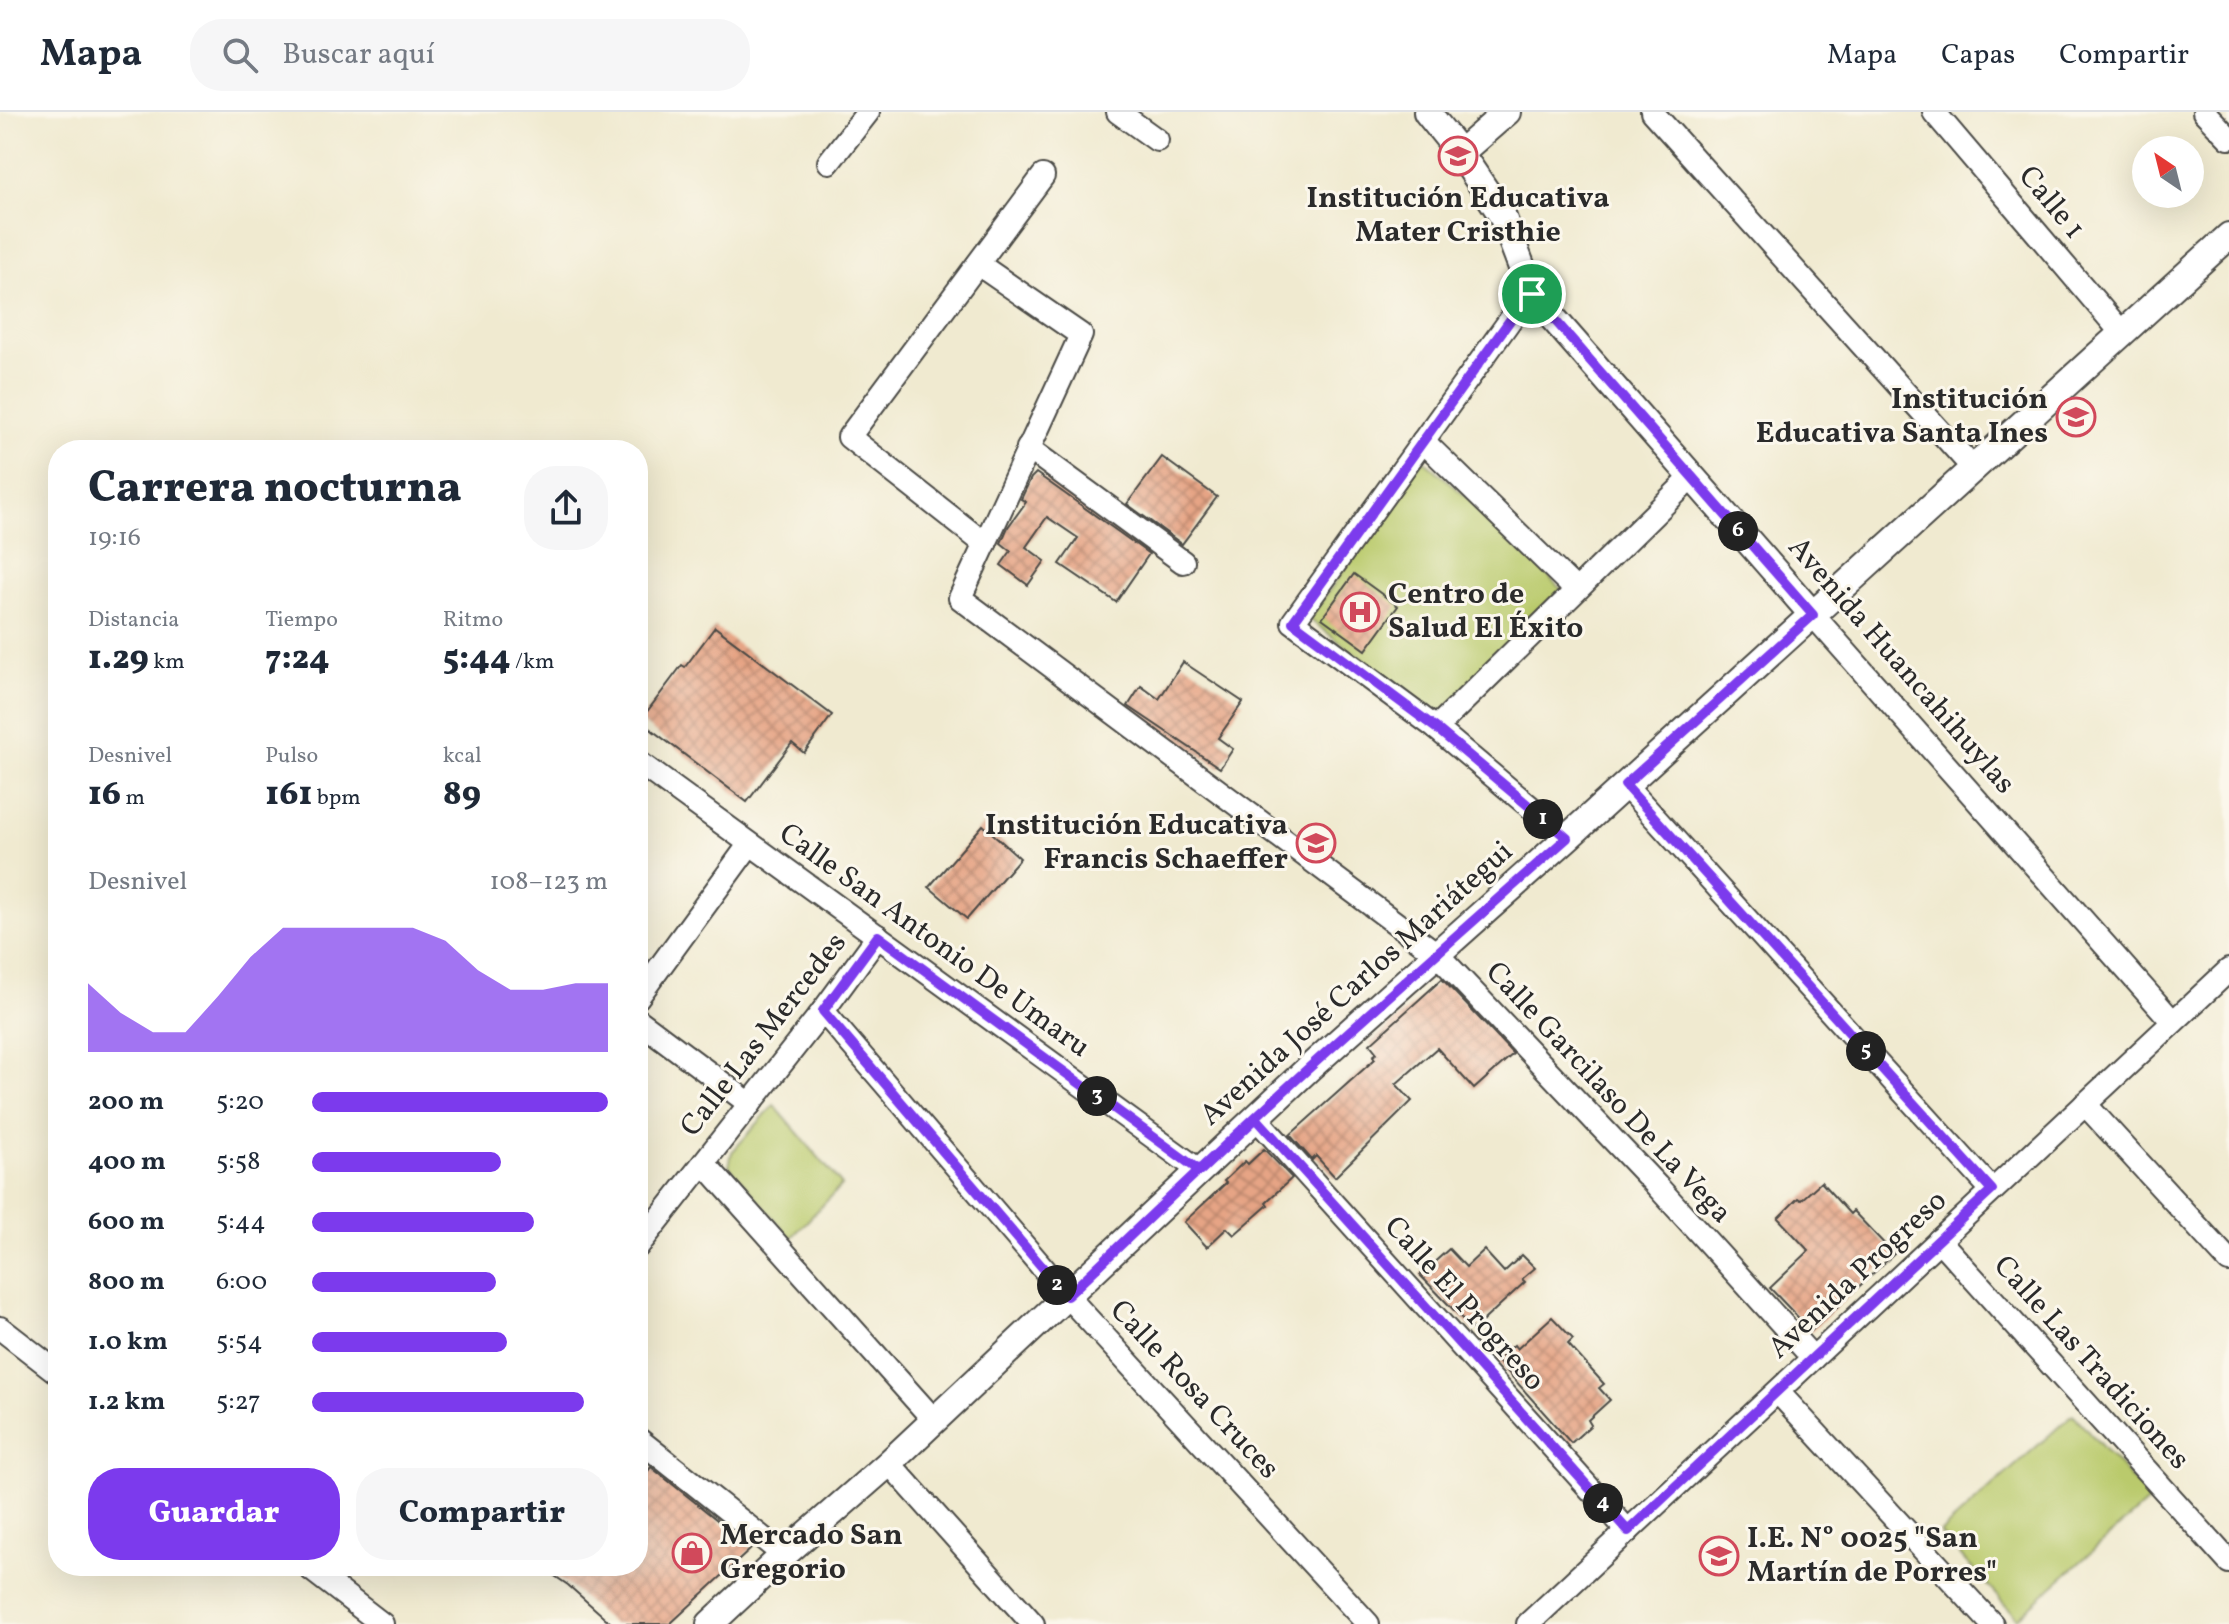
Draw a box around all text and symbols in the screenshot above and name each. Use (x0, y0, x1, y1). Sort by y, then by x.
search box (190, 19, 750, 91)
text: Mapa (40, 29, 142, 82)
icon: search (218, 33, 262, 77)
text: Buscar aquí (282, 34, 435, 76)
text: Mapa (1827, 36, 1897, 75)
text: Capas (1941, 36, 2015, 75)
text: Compartir (2059, 36, 2189, 75)
school or university icon: Institución Educativa Mater Cristhie (1437, 135, 1479, 177)
north arrow (2132, 136, 2204, 208)
map controls (2132, 136, 2204, 208)
street label: Calle 1 (2008, 157, 2094, 249)
place label: Institución Educativa Mater Cristhie (1306, 178, 1610, 254)
pin (1498, 260, 1566, 328)
icon: arrive (1510, 272, 1554, 316)
place label: Institución Educativa Santa Ines (1756, 379, 2048, 455)
school or university icon: Institución Educativa Santa Ines (2055, 396, 2097, 438)
text: Carrera nocturna (88, 459, 462, 520)
button: share (524, 466, 608, 550)
pin: 6 (1718, 511, 1758, 551)
text: 6 (1732, 515, 1744, 546)
text: 19:16 (88, 520, 141, 556)
street label: Avenida Huancahihuylas (1777, 528, 2025, 804)
place label: Centro de Salud El Éxito (1388, 574, 1583, 650)
hospital icon: Centro de Salud El Éxito (1339, 591, 1381, 633)
text: Distancia (88, 605, 179, 636)
text: Tiempo (265, 605, 338, 636)
text: Ritmo (443, 605, 503, 636)
text: 1.29 (88, 636, 149, 683)
text: 7:24 (265, 636, 330, 683)
text: 5:44 (443, 636, 511, 683)
text: km (149, 647, 185, 678)
text: /km (511, 647, 554, 678)
text: Desnivel (88, 741, 172, 772)
text: Pulso (265, 741, 318, 772)
text: kcal (443, 741, 482, 772)
text: 16 (88, 772, 121, 819)
text: 161 (265, 772, 312, 819)
text: 89 (443, 772, 481, 819)
text: m (121, 783, 145, 814)
text: bpm (312, 783, 361, 814)
pin: 1 (1523, 799, 1563, 839)
text: 1 (1539, 803, 1547, 834)
place label: Institución Educativa Francis Schaeffer (985, 805, 1288, 881)
street label: Calle San Antonio De Umaru (770, 814, 1098, 1068)
school or university icon: Institución Educativa Francis Schaeffer (1295, 822, 1337, 864)
street label: Avenida José Carlos Mariátegui (1191, 832, 1523, 1136)
text: Desnivel (88, 864, 187, 900)
text: 108–123 m (490, 864, 608, 900)
street label: Calle Las Mercedes (671, 924, 857, 1146)
street label: Calle Garcilaso De La Vega (1475, 953, 1741, 1233)
pin: 5 (1846, 1031, 1886, 1071)
text: 5 (1861, 1035, 1871, 1066)
pin: 3 (1077, 1076, 1117, 1116)
text: 3 (1091, 1080, 1103, 1111)
text: 200 m (88, 1084, 164, 1120)
text: 5:20 (216, 1084, 264, 1120)
text: 400 m (88, 1144, 166, 1180)
text: 5:58 (216, 1144, 260, 1180)
street label: Avenida Progreso (1759, 1181, 1957, 1369)
text: 600 m (88, 1204, 165, 1240)
text: 5:44 (216, 1204, 266, 1240)
street label: Calle El Progreso (1374, 1207, 1554, 1401)
street label: Calle Las Tradiciones (1983, 1247, 2199, 1479)
text: 800 m (88, 1264, 165, 1300)
text: 6:00 (216, 1264, 267, 1300)
pin: 2 (1037, 1265, 1077, 1305)
text: 2 (1051, 1269, 1063, 1300)
street label: Calle Rosa Cruces (1100, 1291, 1288, 1489)
text: 1.0 km (88, 1324, 168, 1360)
text: 5:54 (216, 1324, 263, 1360)
text: 1.2 km (88, 1384, 165, 1420)
text: 5:27 (216, 1384, 261, 1420)
button: Guardar (88, 1468, 340, 1560)
button: Compartir (356, 1468, 608, 1560)
pin: 4 (1583, 1483, 1623, 1523)
text: 4 (1596, 1487, 1610, 1518)
place label: Mercado San Gregorio (720, 1515, 903, 1591)
place label: I.E. N° 0025 "San Martín de Porres" (1747, 1518, 1997, 1594)
shop icon: Mercado San Gregorio (671, 1532, 713, 1574)
school or university icon: I.E. N° 0025 "San Martín de Porres" (1698, 1535, 1740, 1577)

